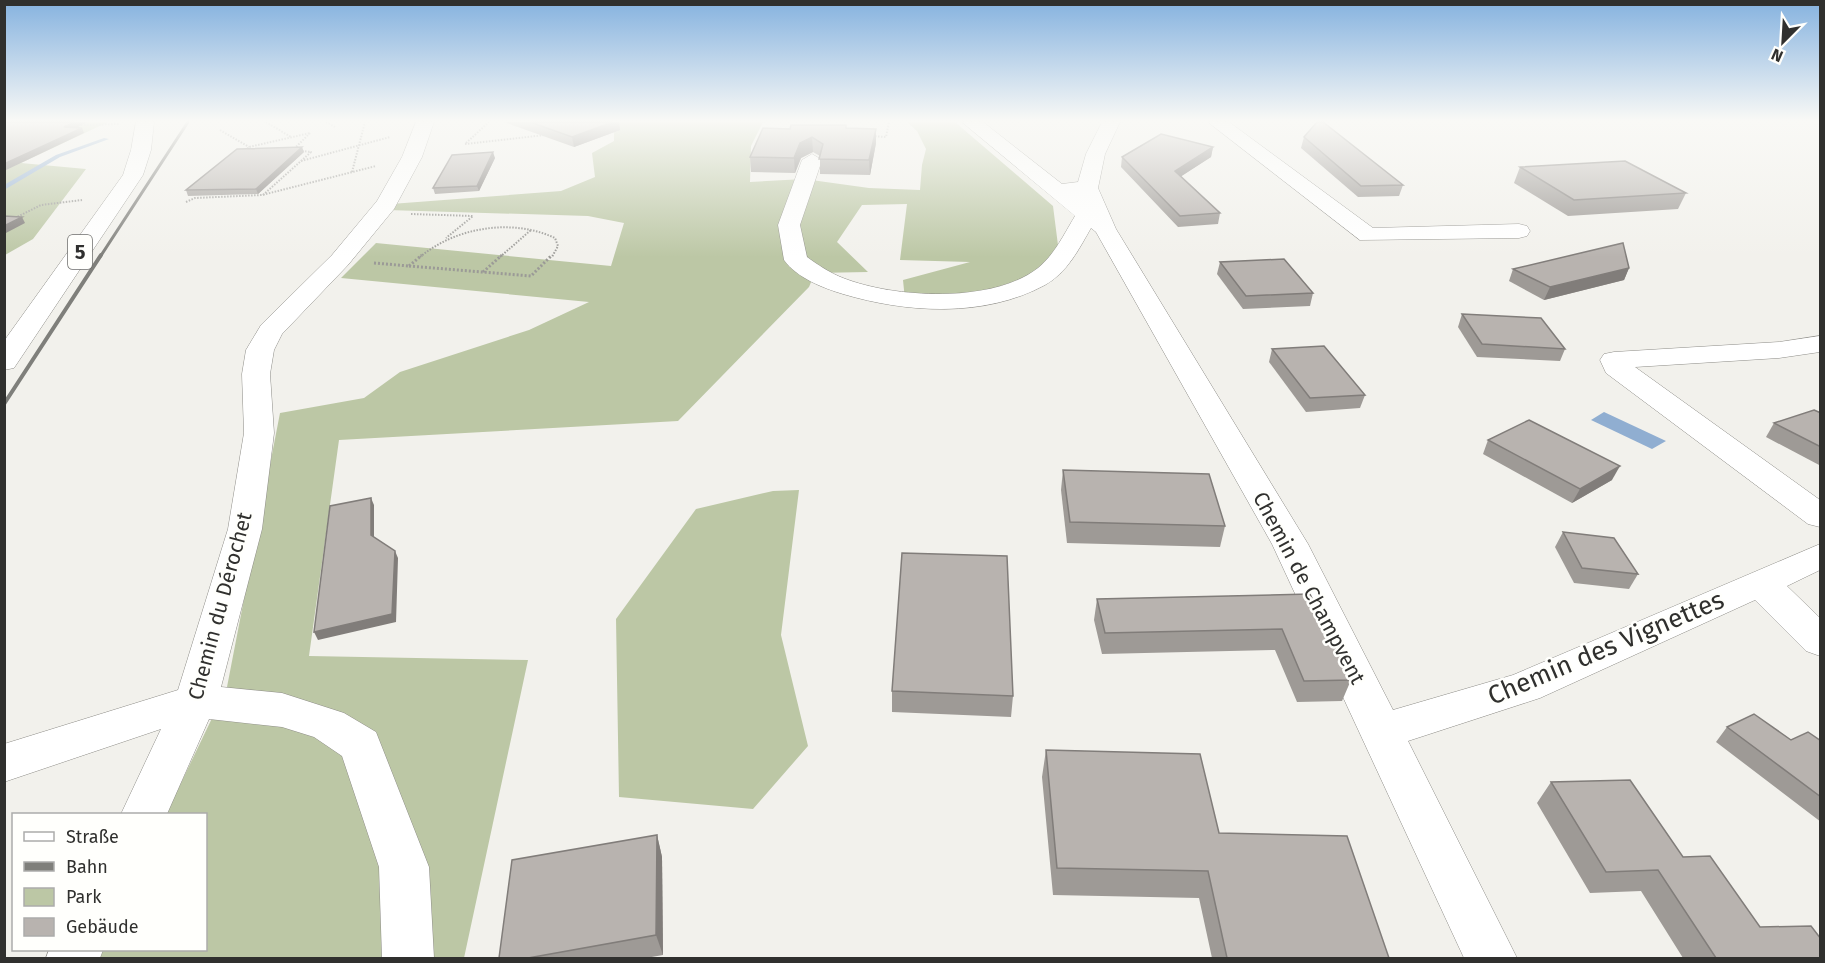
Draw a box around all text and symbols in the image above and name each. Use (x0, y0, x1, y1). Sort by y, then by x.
north arrow (1753, 12, 1813, 72)
text: N (1768, 44, 1786, 66)
road number: 5 (68, 235, 92, 269)
street label: Chemin de Champvent (1247, 487, 1371, 689)
street label: Chemin du Dérochet (182, 509, 258, 703)
street label: Chemin des Vignettes (1483, 584, 1729, 712)
legend (12, 813, 207, 951)
text: Straße (66, 826, 119, 848)
text: Bahn (66, 856, 108, 878)
text: Park (66, 886, 102, 908)
text: Gebäude (66, 916, 139, 938)

